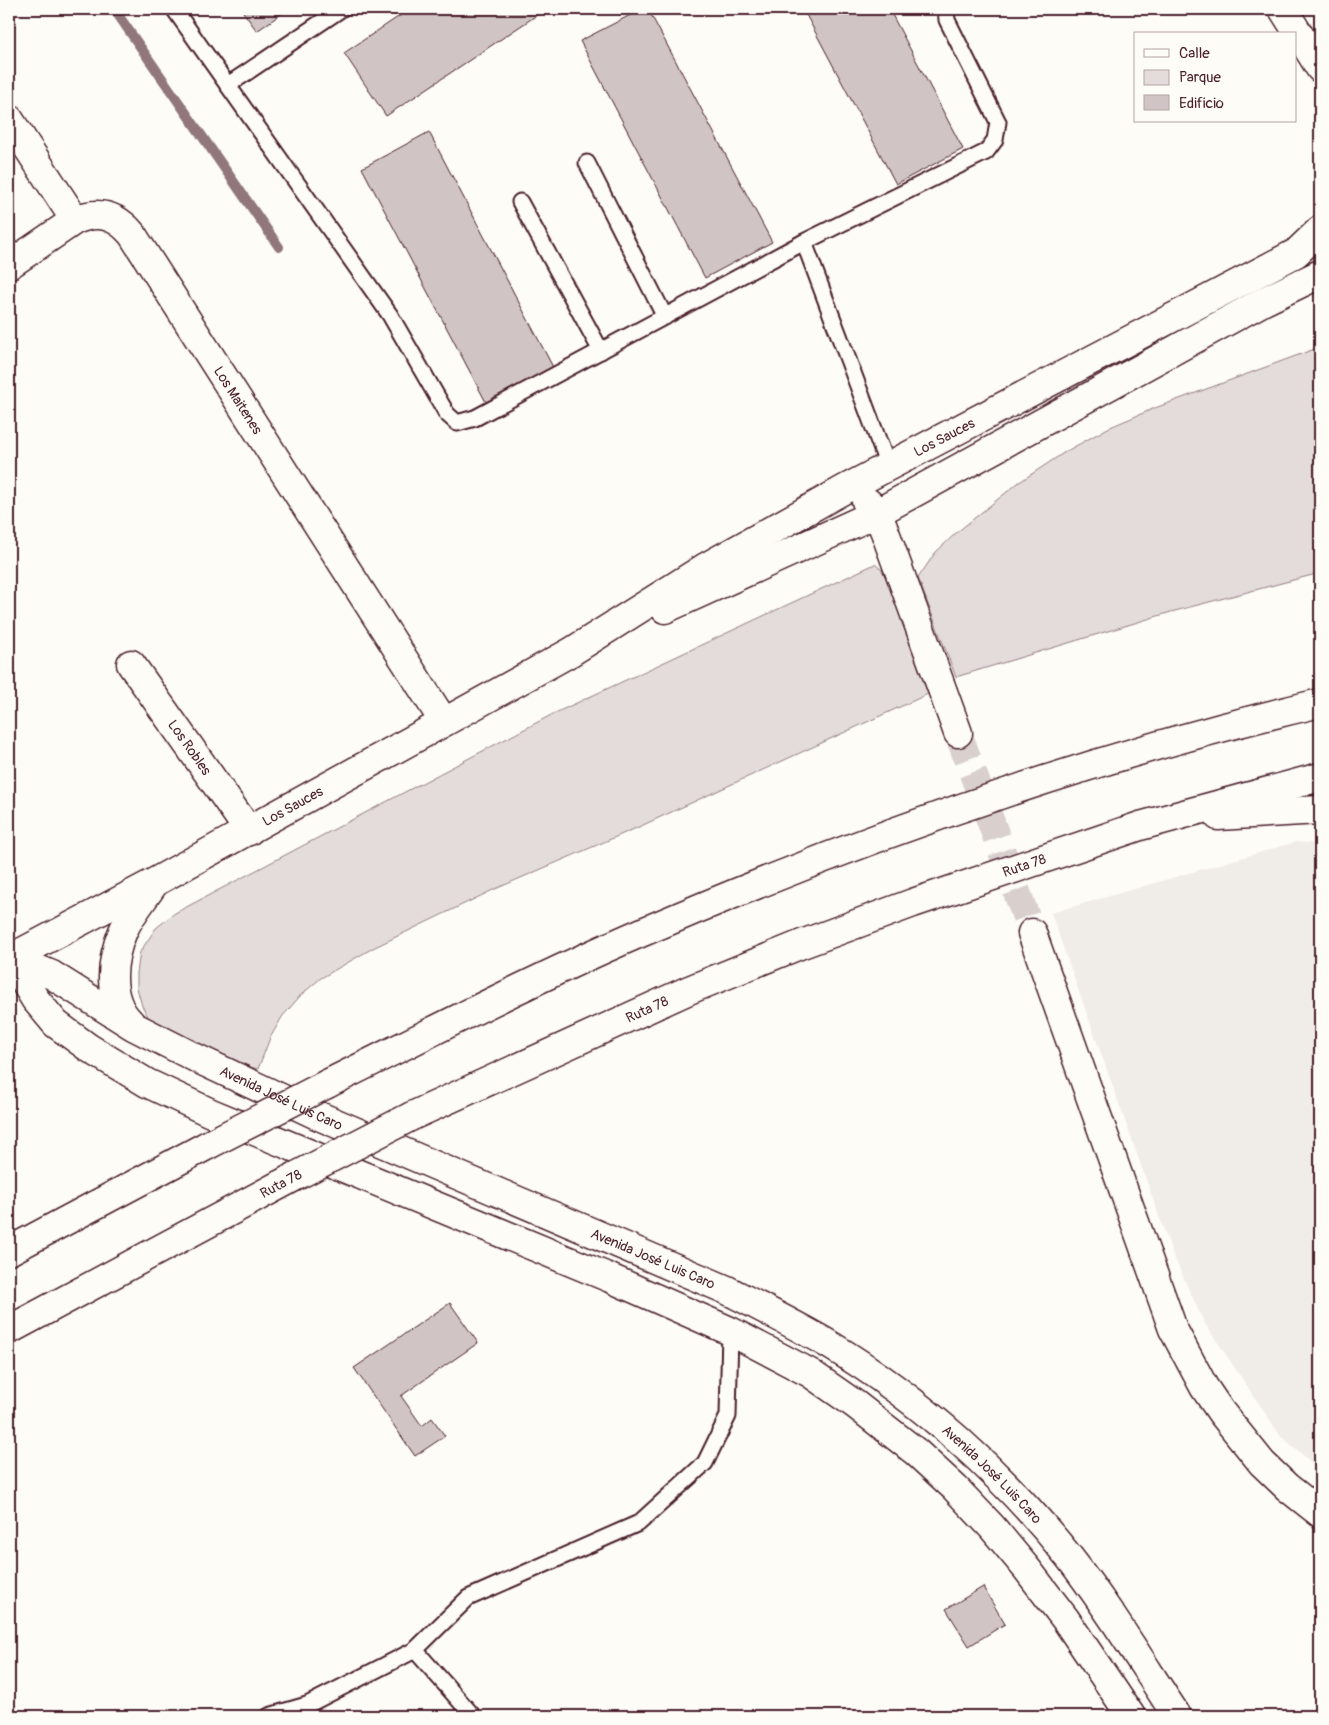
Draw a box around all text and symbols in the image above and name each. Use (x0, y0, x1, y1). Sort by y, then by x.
legend (1134, 32, 1296, 122)
text: Calle (1179, 44, 1210, 63)
text: Parque (1179, 68, 1222, 87)
text: Edificio (1179, 94, 1224, 113)
street label: Los Maitenes (210, 363, 267, 438)
street label: Los Sauces (911, 414, 978, 460)
street label: Los Robles (165, 716, 216, 779)
street label: Los Sauces (259, 782, 326, 829)
street label: Ruta 78 (1000, 850, 1048, 881)
street label: Ruta 78 (623, 992, 671, 1026)
street label: Avenida José Luis Caro (217, 1062, 346, 1134)
street label: Ruta 78 (257, 1166, 305, 1202)
street label: Avenida José Luis Caro (589, 1225, 718, 1293)
street label: Avenida José Luis Caro (939, 1421, 1046, 1527)

